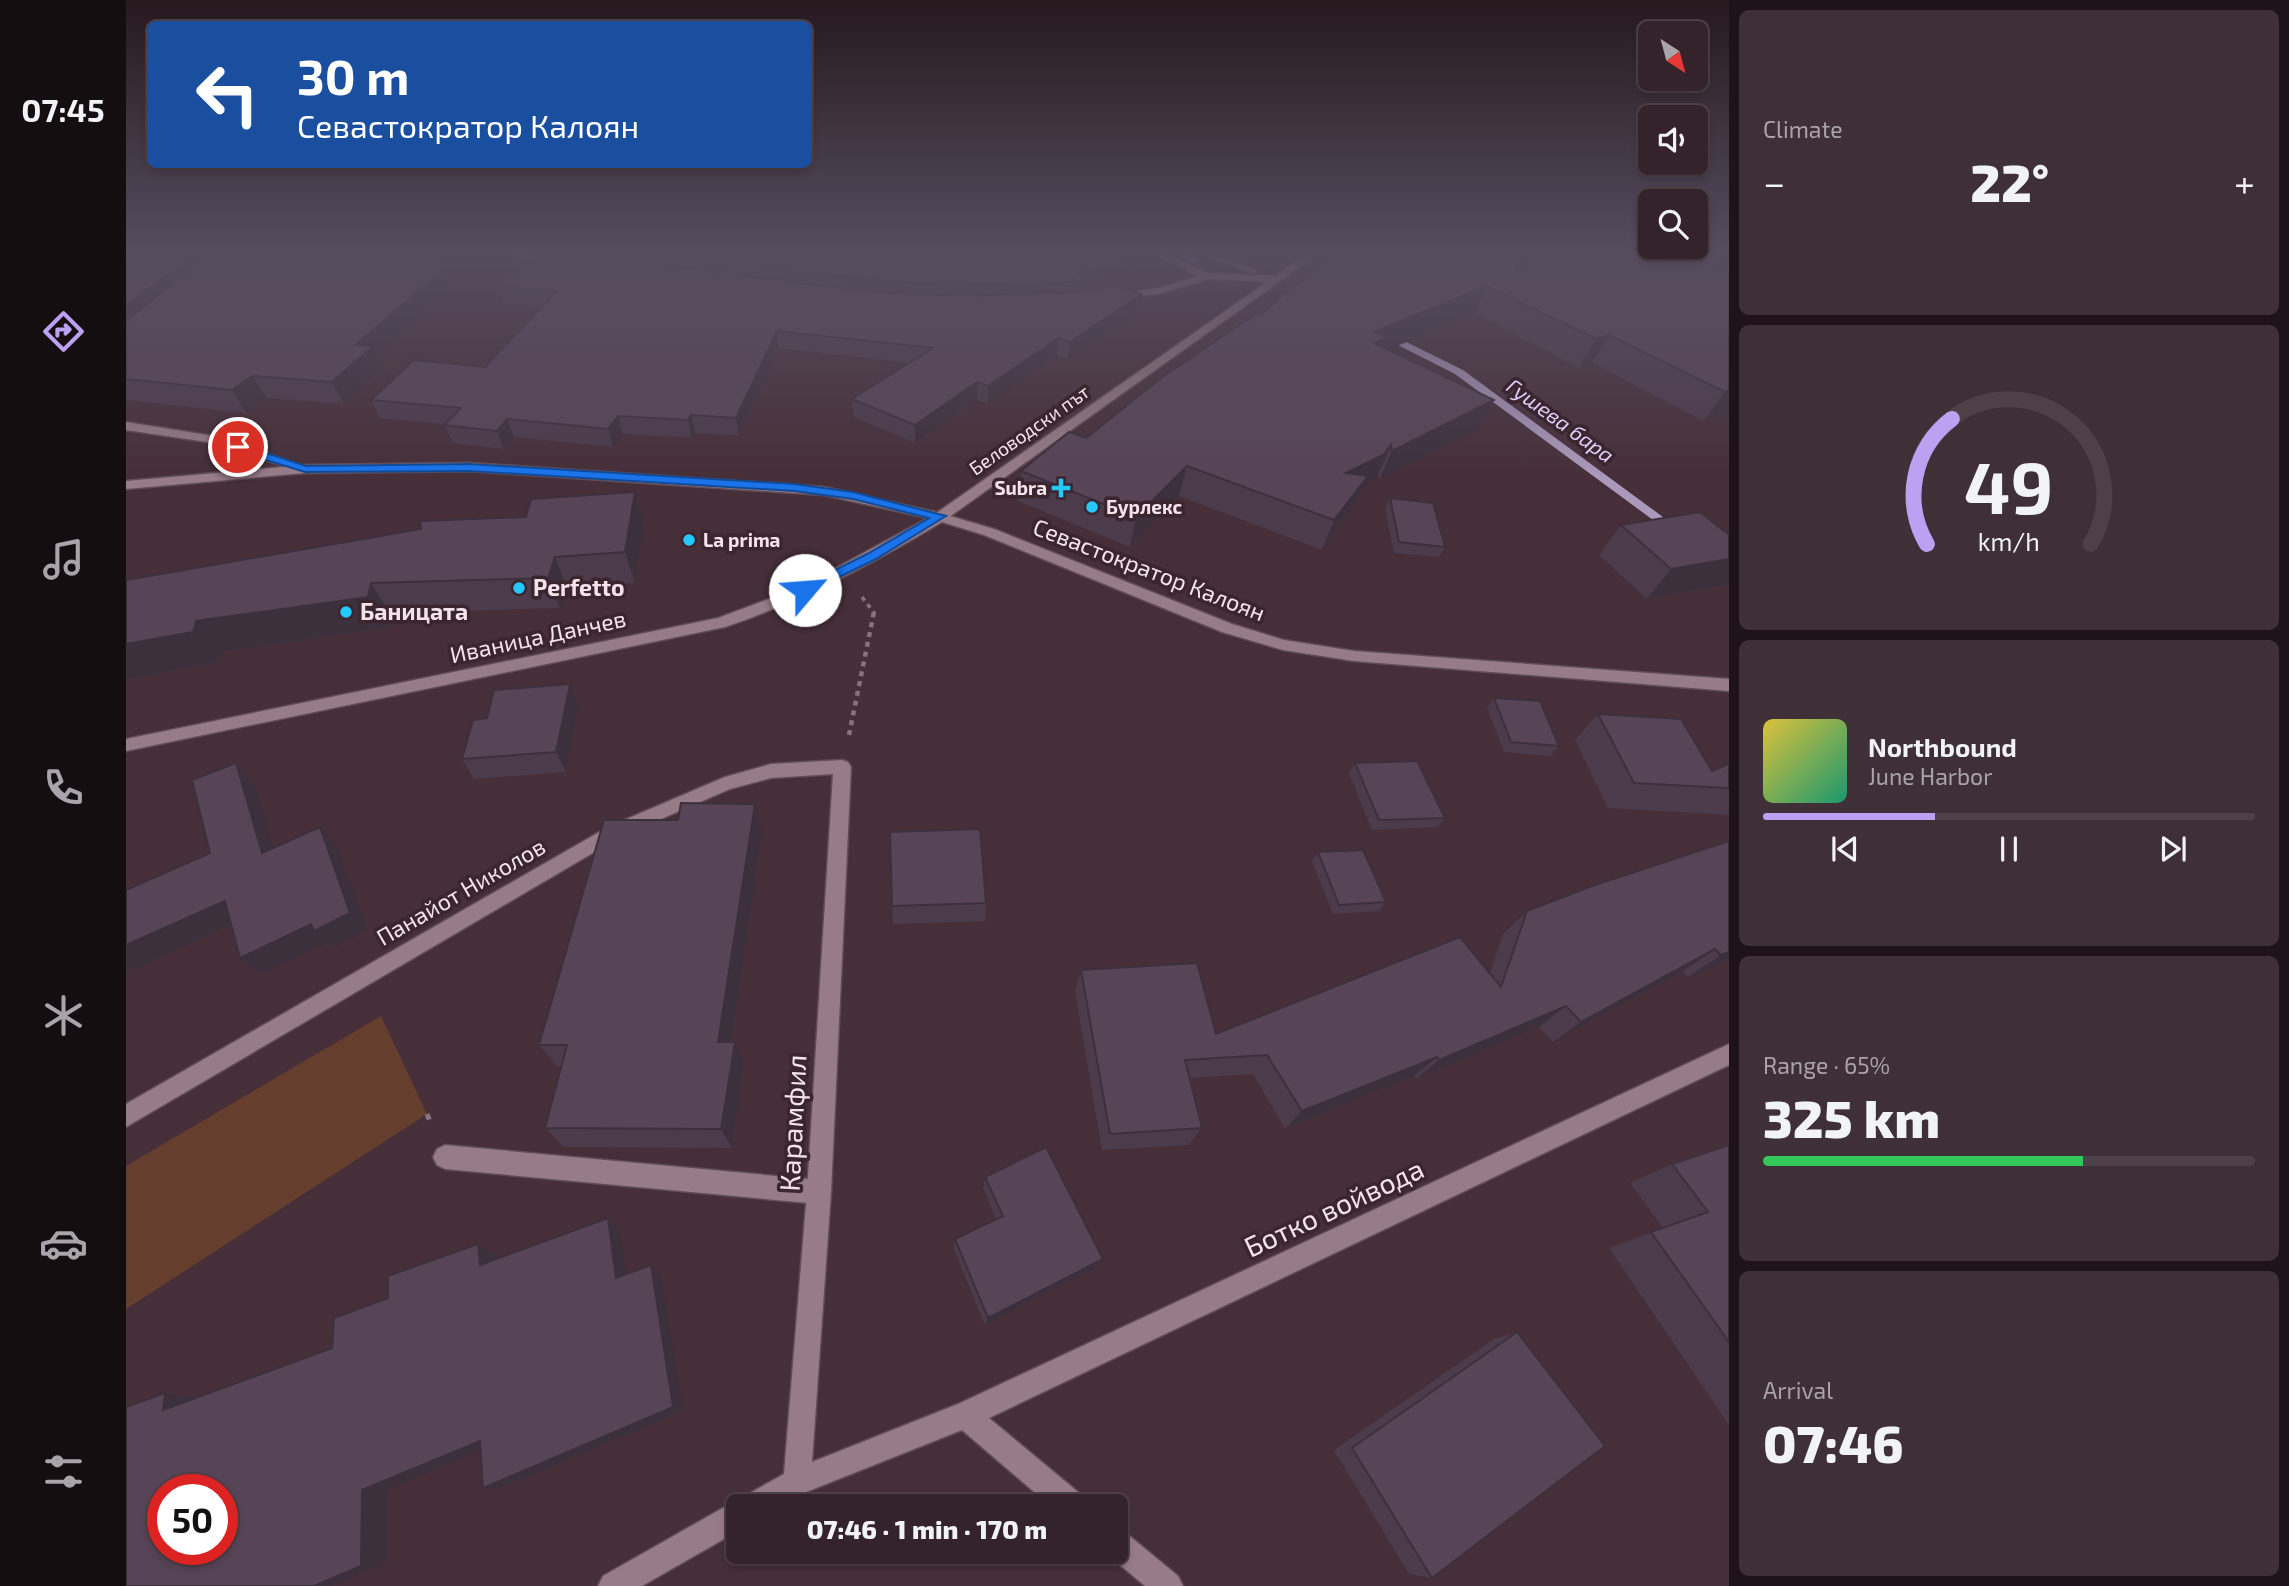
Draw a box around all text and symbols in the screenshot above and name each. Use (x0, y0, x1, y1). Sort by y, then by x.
north arrow (1638, 21, 1708, 91)
map controls (1638, 21, 1708, 259)
text: 30 m (297, 46, 409, 105)
icon: left (182, 49, 273, 140)
text: 07:45 (21, 90, 105, 128)
button: sound (1638, 105, 1708, 175)
text: Севастократор Калоян (297, 106, 639, 144)
text: Climate (1763, 115, 1843, 143)
text: 22° (1970, 150, 2049, 212)
text: − (1763, 159, 1785, 205)
text: + (2234, 159, 2255, 205)
button: search (1638, 189, 1708, 259)
icon: directions (39, 307, 88, 356)
water label: Гушева бара (1502, 373, 1619, 467)
street label: Беловодски път (964, 380, 1093, 480)
pin (208, 417, 268, 477)
icon: arrive (219, 428, 257, 466)
text: 49 (1964, 441, 2054, 529)
place label: Subra (994, 476, 1047, 499)
marker: Subra (1053, 480, 1069, 496)
place label: Бурлекс (1106, 495, 1183, 518)
marker: Бурлекс (1084, 499, 1100, 515)
street label: Севастократор Калоян (1030, 512, 1269, 626)
text: km/h (1978, 526, 2040, 556)
place label: La prima (703, 528, 780, 551)
marker: La prima (681, 532, 697, 548)
icon: music (39, 535, 88, 584)
position arrow (768, 553, 842, 627)
place label: Perfetto (533, 573, 625, 601)
marker: Perfetto (511, 580, 527, 596)
place label: Баницата (360, 597, 468, 625)
marker: Баницата (338, 604, 354, 620)
street label: Иваница Данчев (447, 604, 628, 668)
text: Northbound (1868, 731, 2017, 762)
text: June Harbor (1868, 762, 1992, 790)
icon: phone (39, 763, 88, 812)
icon: previous (1826, 830, 1864, 868)
icon: pause (1990, 830, 2028, 868)
icon: next (2154, 830, 2192, 868)
street label: Панайот Николов (371, 832, 550, 951)
icon: climate (39, 991, 88, 1040)
text: Range · 65% (1763, 1051, 1890, 1079)
street label: Карамфил (771, 1054, 813, 1192)
text: 325 km (1763, 1086, 1940, 1148)
street label: Ботко войвода (1238, 1151, 1429, 1264)
icon: car (39, 1219, 88, 1268)
text: Arrival (1763, 1376, 1833, 1404)
text: 07:46 (1763, 1411, 1903, 1473)
icon: filters (39, 1447, 88, 1496)
speed limit sign: 50 (147, 1474, 238, 1565)
text: 07:46 · 1 min · 170 m (807, 1513, 1047, 1544)

